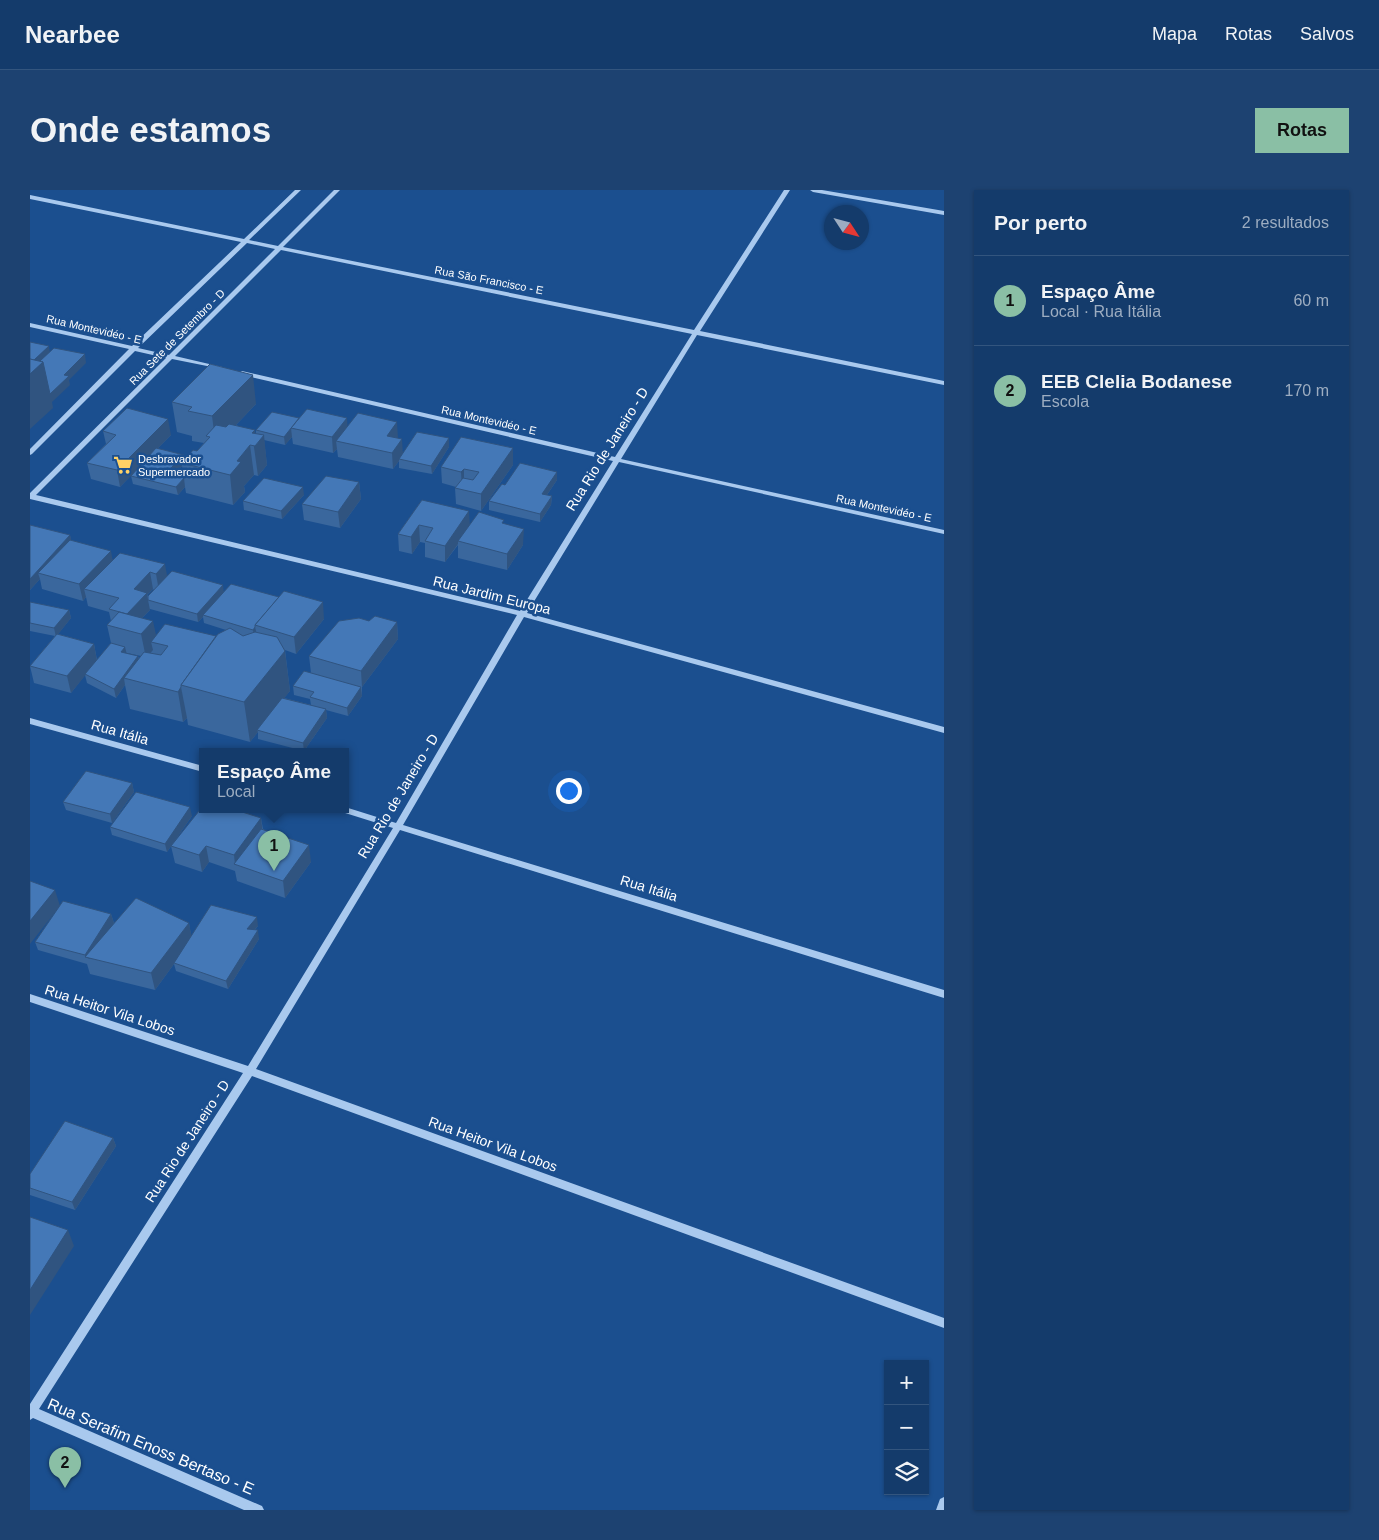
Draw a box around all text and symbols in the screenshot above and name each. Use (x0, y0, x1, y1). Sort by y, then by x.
text: Nearbee (25, 21, 120, 48)
text: Mapa (1152, 24, 1197, 44)
text: Rotas (1225, 24, 1272, 44)
text: Salvos (1300, 24, 1354, 44)
button: Rotas (1255, 108, 1349, 153)
text: Onde estamos (30, 110, 271, 149)
north arrow (824, 205, 869, 250)
text: Por perto (994, 211, 1087, 234)
text: 2 resultados (1242, 214, 1329, 231)
street label: Rua São Francisco - E (434, 264, 544, 296)
text: Espaço Âme (1041, 281, 1155, 302)
street label: Rua Sete de Setembro - D (127, 287, 227, 387)
text: 1 (1006, 292, 1014, 309)
text: 60 m (1293, 292, 1329, 309)
text: Local · Rua Itália (1041, 303, 1161, 320)
street label: Rua Montevidéo - E (45, 312, 143, 346)
text: EEB Clelia Bodanese (1041, 371, 1232, 392)
text: 2 (1006, 382, 1014, 399)
text: 170 m (1285, 382, 1329, 399)
street label: Rua Rio de Janeiro - D (562, 384, 652, 514)
text: Escola (1041, 393, 1089, 410)
street label: Rua Montevidéo - E (440, 403, 538, 437)
place label: Desbravador Supermercado (138, 453, 210, 478)
supermarket icon: Desbravador Supermercado (112, 454, 134, 476)
street label: Rua Montevidéo - E (835, 492, 933, 524)
street label: Rua Jardim Europa (432, 573, 553, 617)
street label: Rua Itália (89, 716, 151, 748)
street label: Rua Rio de Janeiro - D (354, 731, 442, 861)
popup (199, 748, 349, 813)
text: Espaço Âme (217, 761, 331, 782)
your location (556, 778, 582, 804)
text: Local (217, 783, 255, 800)
pin: 1 (258, 830, 290, 871)
street label: Rua Itália (618, 872, 680, 904)
street label: Rua Heitor Vila Lobos (43, 981, 177, 1039)
street label: Rua Rio de Janeiro - D (142, 1077, 232, 1205)
street label: Rua Heitor Vila Lobos (426, 1113, 560, 1175)
map controls (884, 1360, 929, 1495)
button: + (884, 1360, 929, 1405)
street label: Rua Serafim Enoss Bertaso - E (45, 1395, 256, 1498)
button: − (884, 1405, 929, 1450)
pin: 2 (49, 1447, 81, 1488)
button: layers (884, 1450, 929, 1495)

